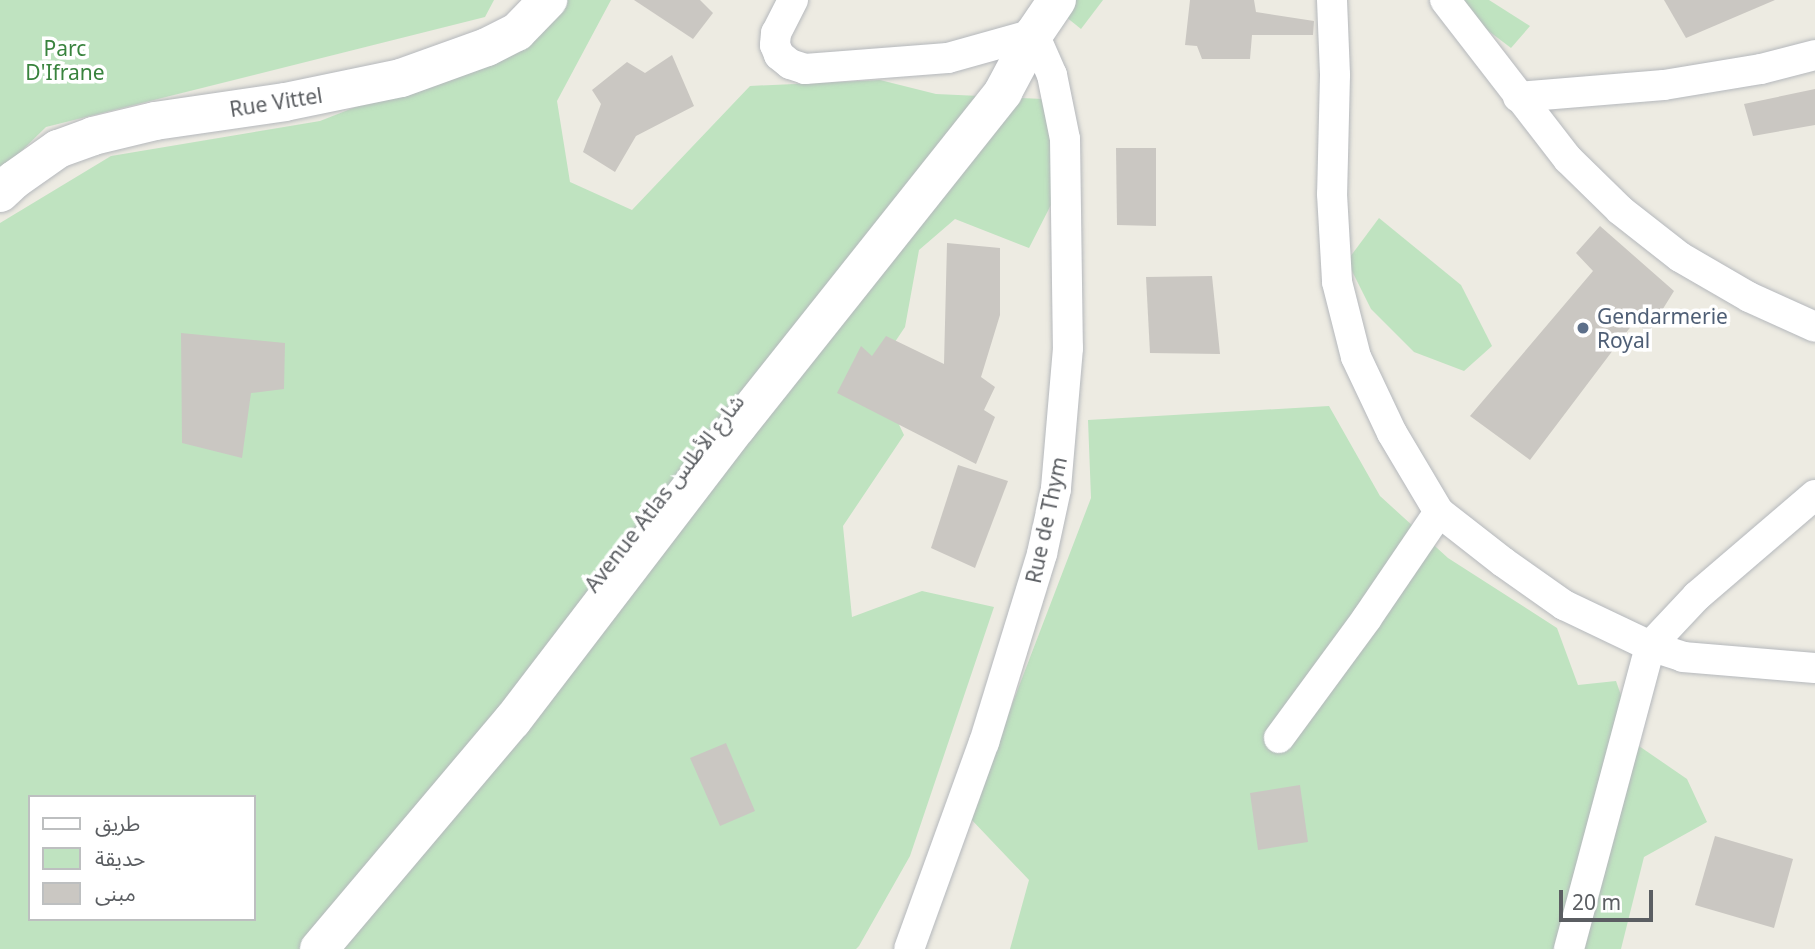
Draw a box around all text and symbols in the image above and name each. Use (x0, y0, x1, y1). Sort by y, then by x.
park label: Parc D'Ifrane (25, 35, 105, 85)
street label: Rue Vittel (228, 82, 324, 122)
place label: Gendarmerie Royal (1597, 303, 1728, 353)
marker: Gendarmerie Royal (1575, 320, 1591, 336)
street label: Avenue Atlas شارع الأطلس (579, 389, 749, 597)
street label: Rue de Thym (1020, 455, 1072, 585)
legend (28, 795, 256, 921)
text: طريق (95, 809, 140, 837)
text: حديقة (95, 844, 145, 872)
scale bar (1563, 876, 1658, 920)
text: مبنى (95, 879, 136, 907)
text: 20 m (1572, 888, 1621, 916)

